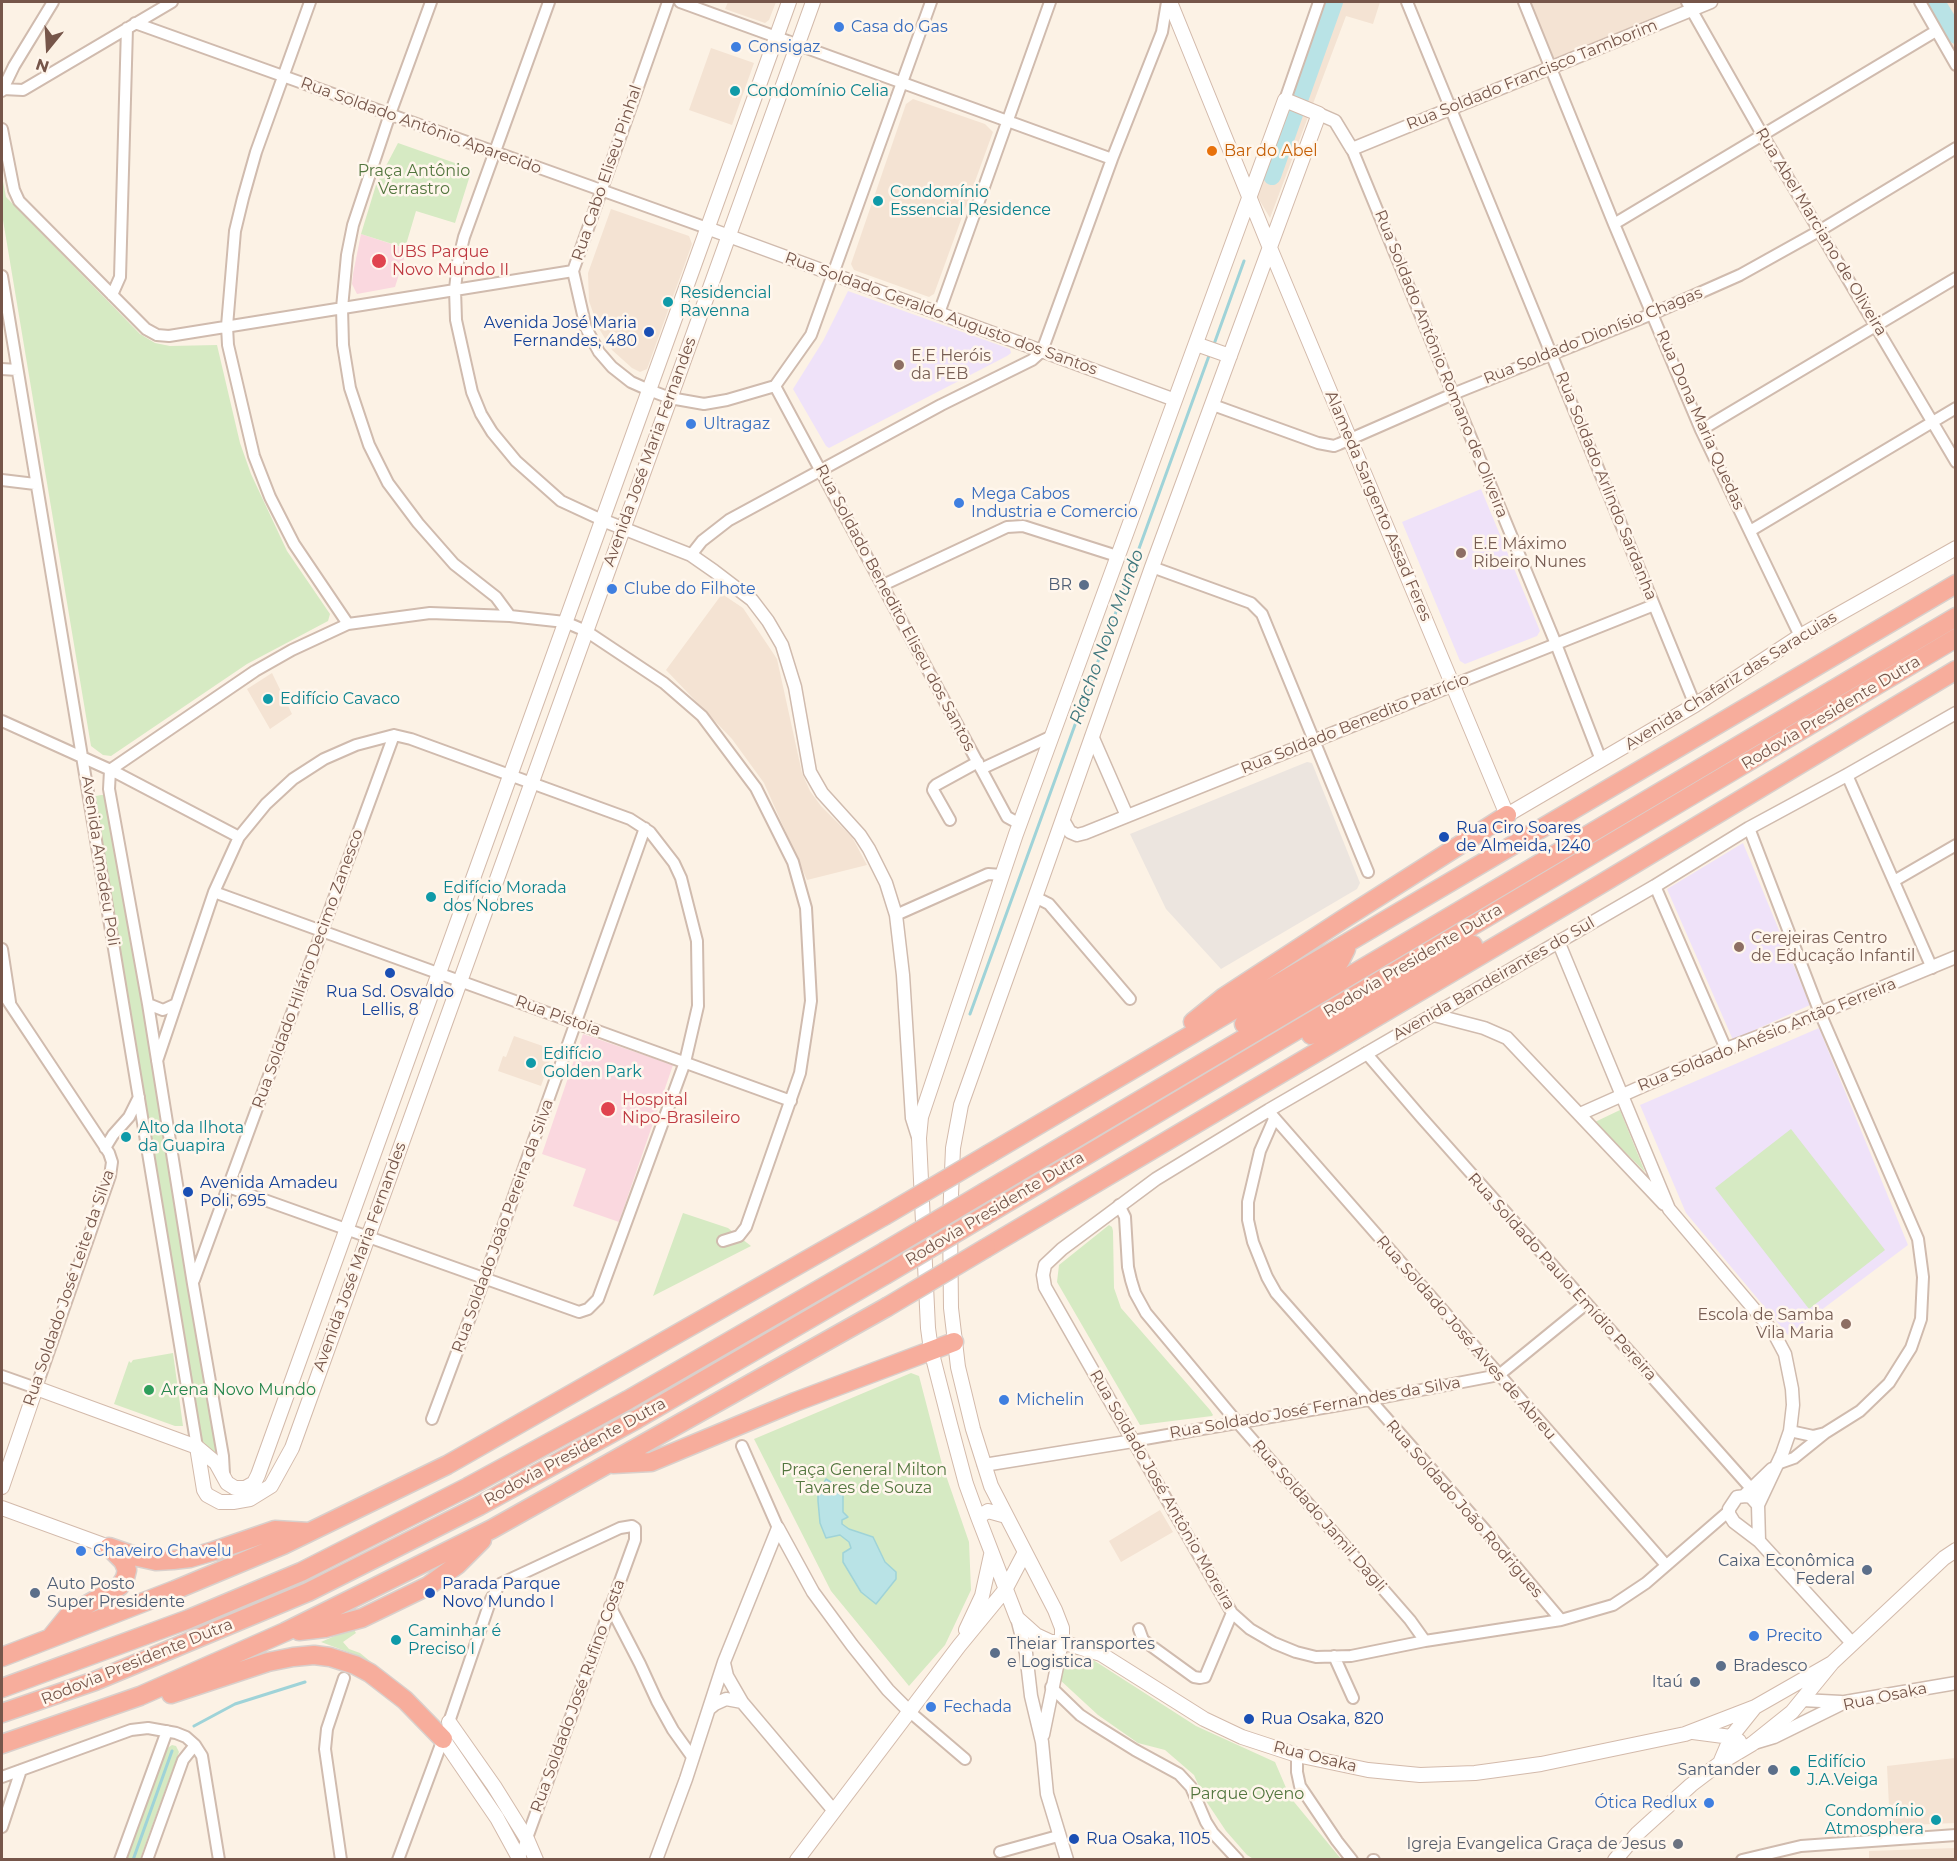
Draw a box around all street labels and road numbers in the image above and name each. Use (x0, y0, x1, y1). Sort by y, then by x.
street label: Rua Soldado Francisco Tamborim (1404, 16, 1660, 134)
street label: Rua Soldado Antônio Aparecido (298, 73, 544, 179)
street label: Rua Cabo Eliseu Pinhal (568, 83, 646, 263)
street label: Rua Abel Marciano de Oliveira (1751, 124, 1891, 340)
street label: Rua Soldado Antônio Romano de Oliveira (1370, 207, 1512, 521)
street label: Rua Soldado Geraldo Augusto dos Santos (782, 248, 1100, 380)
street label: Rua Soldado Dionísio Chagas (1481, 283, 1705, 389)
street label: Rua Dona Maria Quedas (1652, 327, 1748, 513)
street label: Avenida José Maria Fernandes (599, 335, 701, 569)
street label: Rua Soldado Arlindo Sardanha (1551, 369, 1661, 603)
street label: Alameda Sargento Assad Feres (1321, 388, 1435, 624)
street label: Rua Soldado Benedito Eliseu dos Santos (811, 461, 979, 755)
street label: Avenida Chafariz das Saracuias (1622, 608, 1840, 754)
street label: Rodovia Presidente Dutra (1738, 652, 1924, 774)
street label: Rua Soldado Benedito Patrício (1238, 669, 1472, 779)
street label: Avenida Amadeu Poli (77, 775, 123, 947)
street label: Rua Soldado Hilário Decimo Zanesco (248, 827, 368, 1111)
street label: Rodovia Presidente Dutra (1320, 900, 1506, 1022)
street label: Avenida Bandeirantes do Sul (1390, 913, 1598, 1045)
street label: Rua Soldado Anésio Antão Ferreira (1635, 974, 1899, 1096)
street label: Rua Pistoia (513, 992, 603, 1040)
street label: Rua Soldado João Pereira da Silva (448, 1097, 558, 1355)
street label: Avenida José Maria Fernandes (309, 1140, 411, 1374)
street label: Rodovia Presidente Dutra (902, 1148, 1088, 1270)
street label: Rua Soldado José Leite da Silva (19, 1167, 119, 1409)
street label: Rua Soldado Paulo Emídio Pereira (1463, 1169, 1661, 1385)
street label: Rua Soldado José Alves de Abreu (1372, 1232, 1560, 1444)
street label: Rua Soldado José Antônio Moreira (1085, 1367, 1239, 1613)
street label: Rua Soldado José Fernandes da Silva (1168, 1373, 1462, 1443)
street label: Rodovia Presidente Dutra (481, 1394, 669, 1510)
street label: Rua Soldado João Rodrigues (1382, 1416, 1546, 1602)
street label: Rua Soldado Jamil Dagli (1248, 1436, 1390, 1596)
street label: Rua Soldado José Rufino Costa (527, 1577, 629, 1815)
street label: Rodovia Presidente Dutra (38, 1615, 236, 1709)
street label: Rua Osaka (1841, 1679, 1929, 1715)
street label: Rua Osaka (1271, 1737, 1359, 1777)

